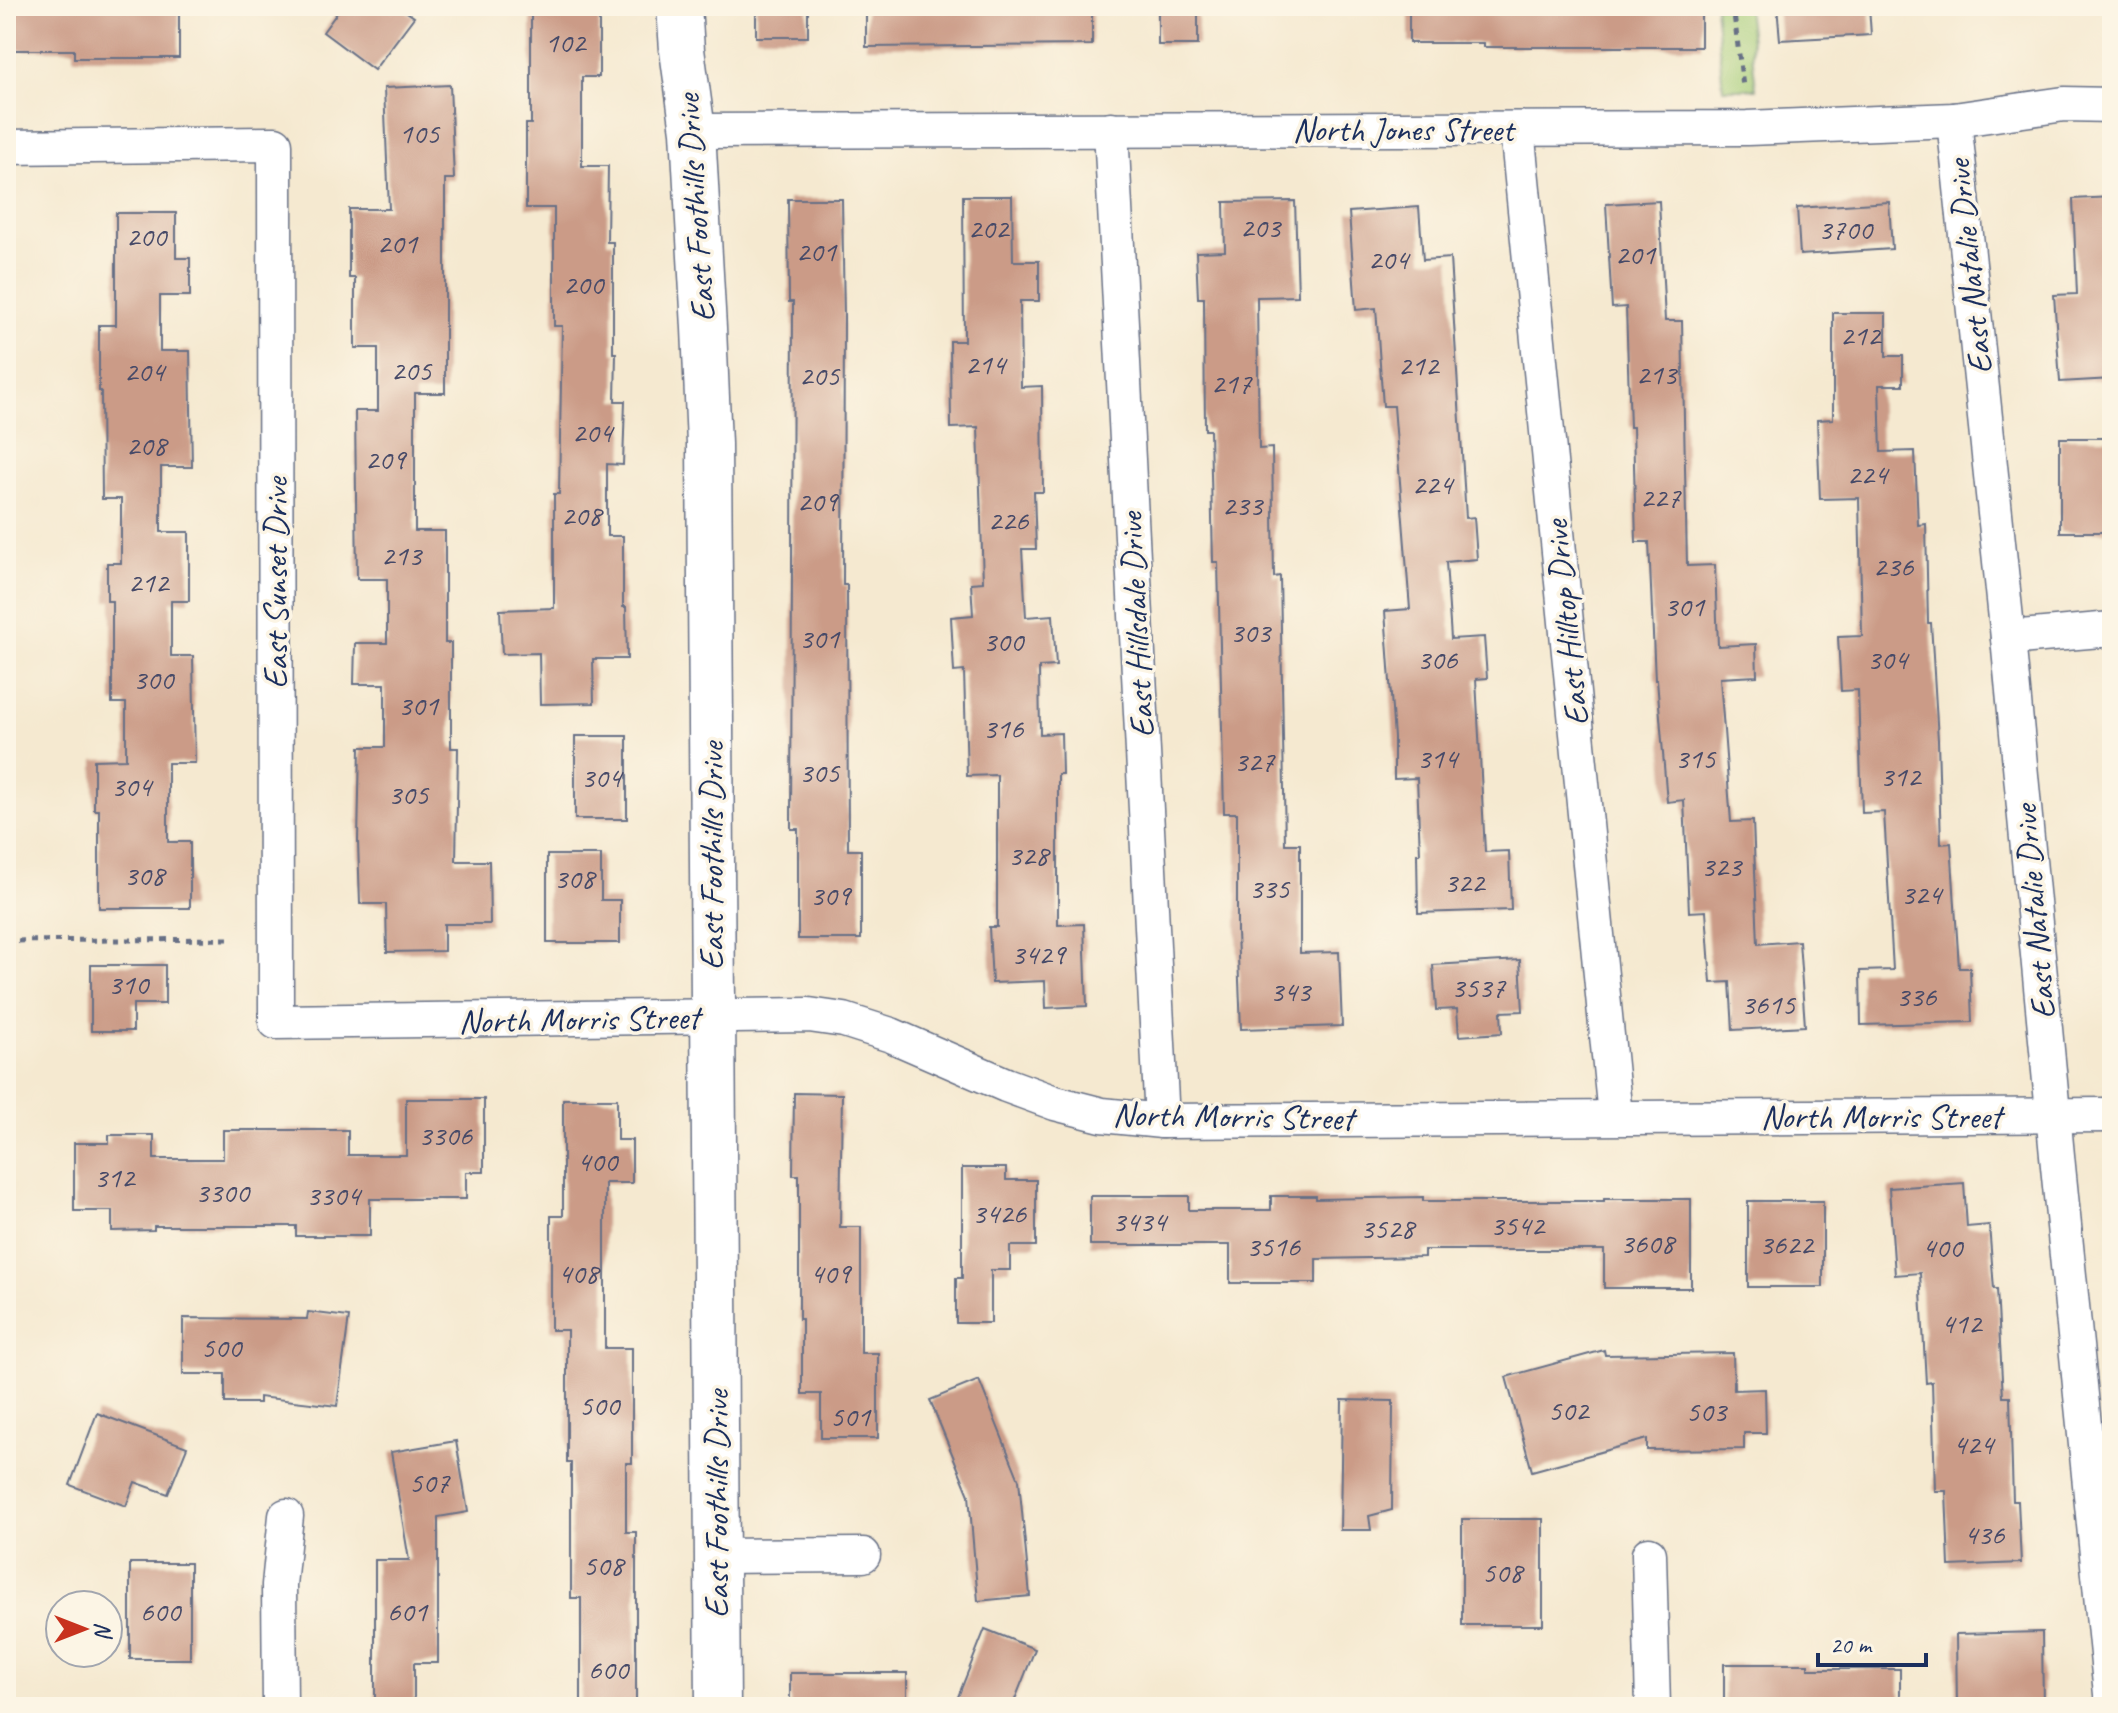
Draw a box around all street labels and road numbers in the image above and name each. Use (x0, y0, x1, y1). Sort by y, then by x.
street label: East Foothills Drive (665, 91, 724, 323)
street label: North Jones Street (1293, 108, 1517, 151)
street label: East Natalie Drive (1936, 155, 2002, 376)
street label: East Sunset Drive (254, 475, 297, 689)
street label: East Hillsdale Drive (1109, 509, 1163, 739)
street label: East Hilltop Drive (1534, 516, 1598, 728)
street label: East Foothills Drive (690, 740, 733, 970)
street label: East Natalie Drive (2003, 800, 2065, 1021)
street label: North Morris Street (458, 995, 704, 1043)
street label: North Morris Street (1112, 1092, 1358, 1140)
street label: North Morris Street (1761, 1095, 2006, 1138)
street label: East Foothills Drive (695, 1388, 738, 1618)

